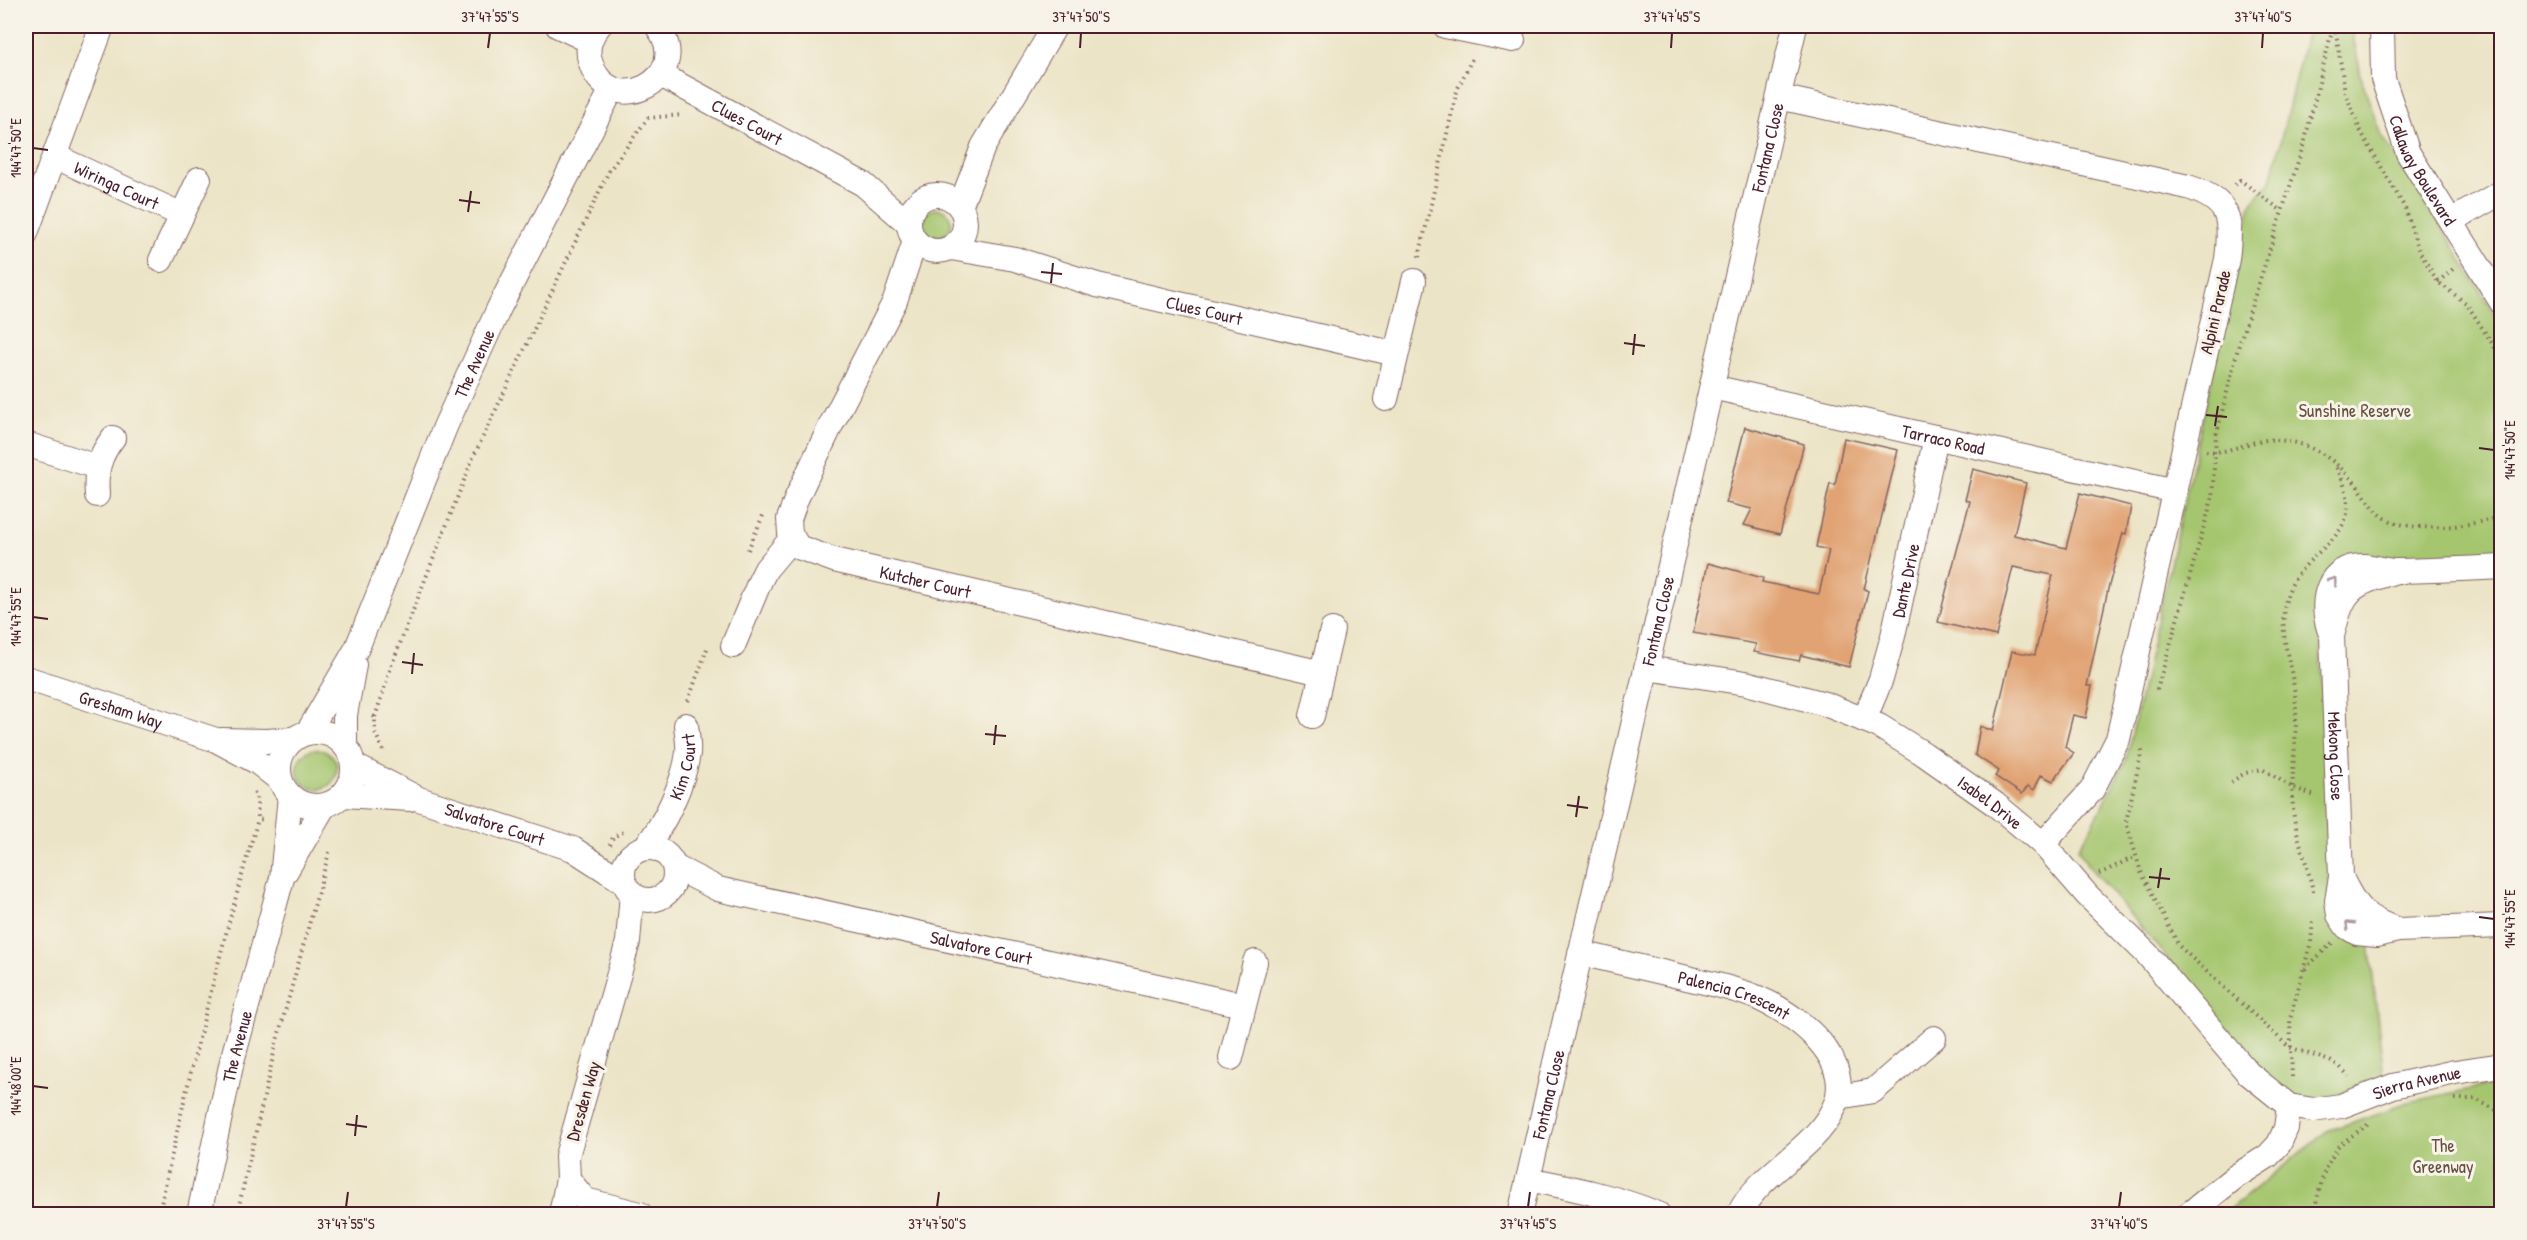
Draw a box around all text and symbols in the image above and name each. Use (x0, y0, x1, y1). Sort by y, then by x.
text: 37°47'55"S (461, 6, 519, 27)
text: 37°47'50"S (1052, 6, 1110, 27)
text: 37°47'45"S (1644, 6, 1700, 27)
text: 37°47'40"S (2235, 6, 2292, 27)
street label: Clues Court (707, 92, 788, 151)
street label: Fontana Close (1744, 100, 1789, 195)
street label: Callaway Boulevard (2384, 112, 2463, 230)
text: 144°47'50"E (5, 118, 26, 178)
street label: Wiringa Court (70, 154, 164, 216)
street label: Alpini Parade (2193, 268, 2237, 356)
street label: Clues Court (1164, 289, 1246, 331)
street label: The Avenue (447, 325, 500, 402)
park label: Sunshine Reserve (2299, 398, 2411, 423)
street label: Tarraco Road (1899, 417, 1987, 460)
text: 144°47'50"E (2499, 420, 2520, 480)
street label: Dante Drive (1885, 541, 1925, 620)
street label: Kutcher Court (877, 558, 974, 604)
street label: Fontana Close (1635, 574, 1680, 669)
one-way arrow (2326, 577, 2337, 588)
text: 144°47'55"E (5, 587, 26, 647)
street label: Gresham Way (76, 684, 166, 734)
street label: Mekong Close (2322, 711, 2351, 801)
street label: Kim Court (662, 732, 701, 804)
street label: Isabel Drive (1953, 769, 2028, 835)
street label: Salvatore Court (442, 796, 549, 852)
text: 144°47'55"E (2499, 889, 2520, 949)
one-way arrow (2346, 921, 2356, 932)
street label: Salvatore Court (928, 924, 1035, 971)
street label: Palencia Crescent (1676, 964, 1796, 1026)
street label: The Avenue (215, 1008, 258, 1084)
street label: Fontana Close (1525, 1047, 1570, 1142)
text: 144°48'00"E (5, 1056, 26, 1116)
street label: Dresden Way (560, 1058, 606, 1144)
street label: Sierra Avenue (2369, 1059, 2462, 1105)
park label: The Greenway (2412, 1133, 2474, 1179)
text: 37°47'55"S (317, 1213, 375, 1234)
text: 37°47'50"S (908, 1213, 966, 1234)
text: 37°47'45"S (1500, 1213, 1556, 1234)
text: 37°47'40"S (2091, 1213, 2148, 1234)

